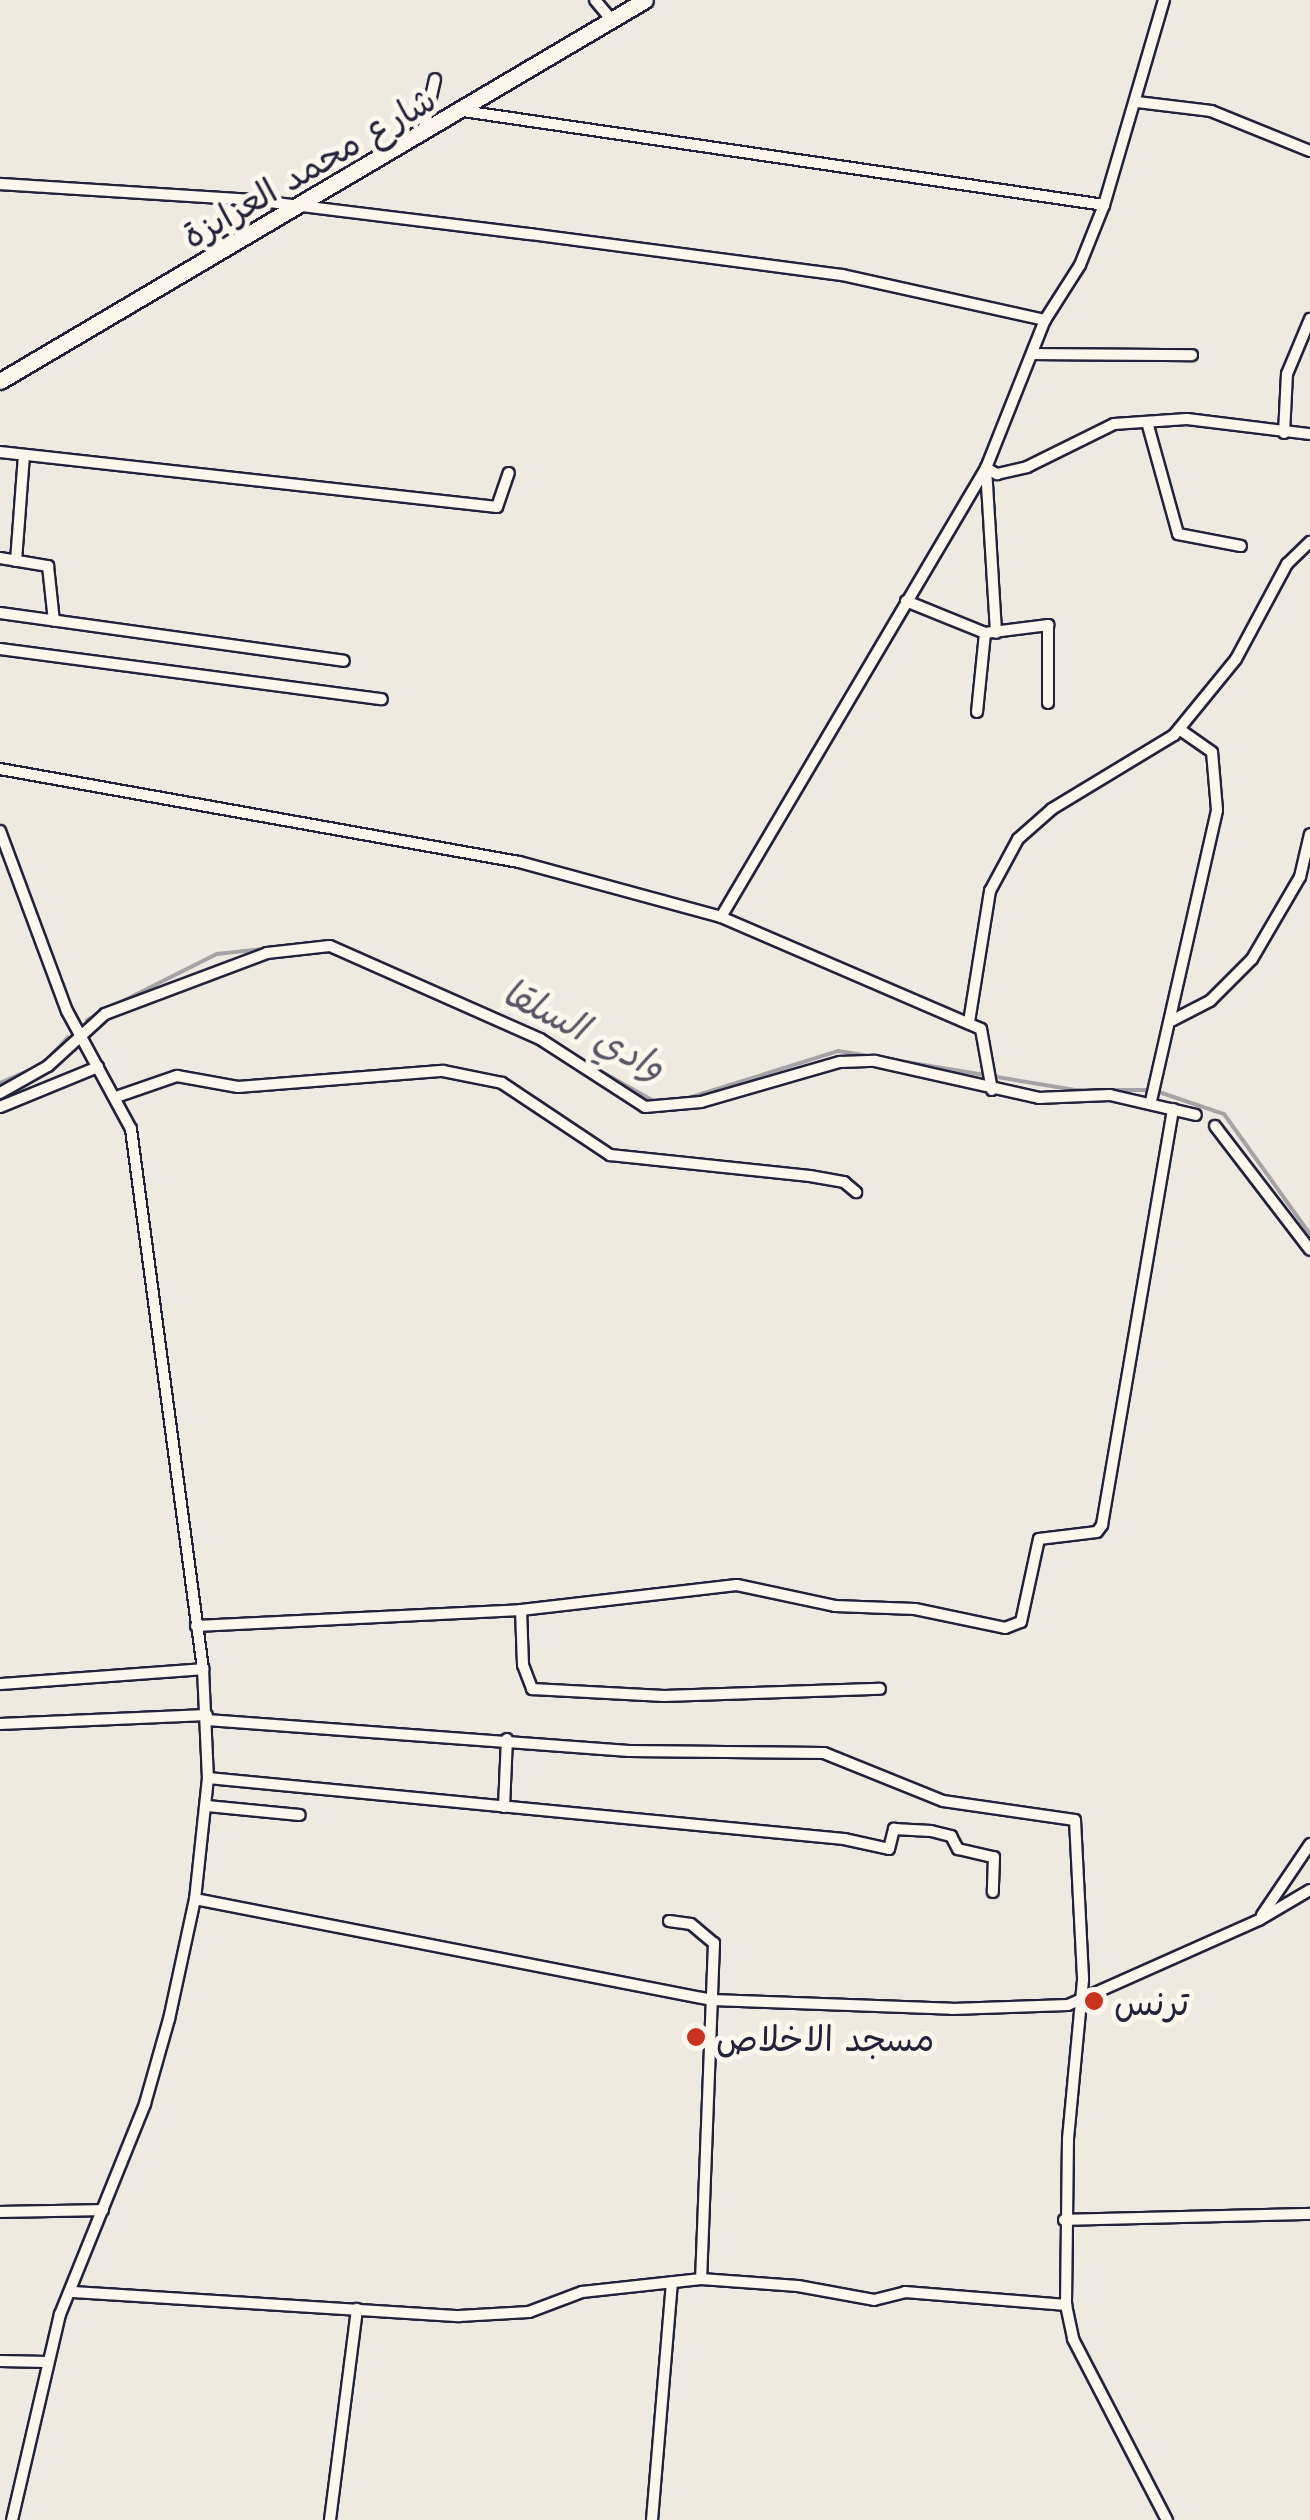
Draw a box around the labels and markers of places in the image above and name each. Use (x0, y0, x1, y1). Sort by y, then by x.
place label: ترنس (1114, 1980, 1189, 2022)
marker: ترنس (1083, 1990, 1105, 2012)
place label: مسجد الاخلاص (716, 2016, 934, 2058)
marker: مسجد الاخلاص (685, 2026, 707, 2048)

